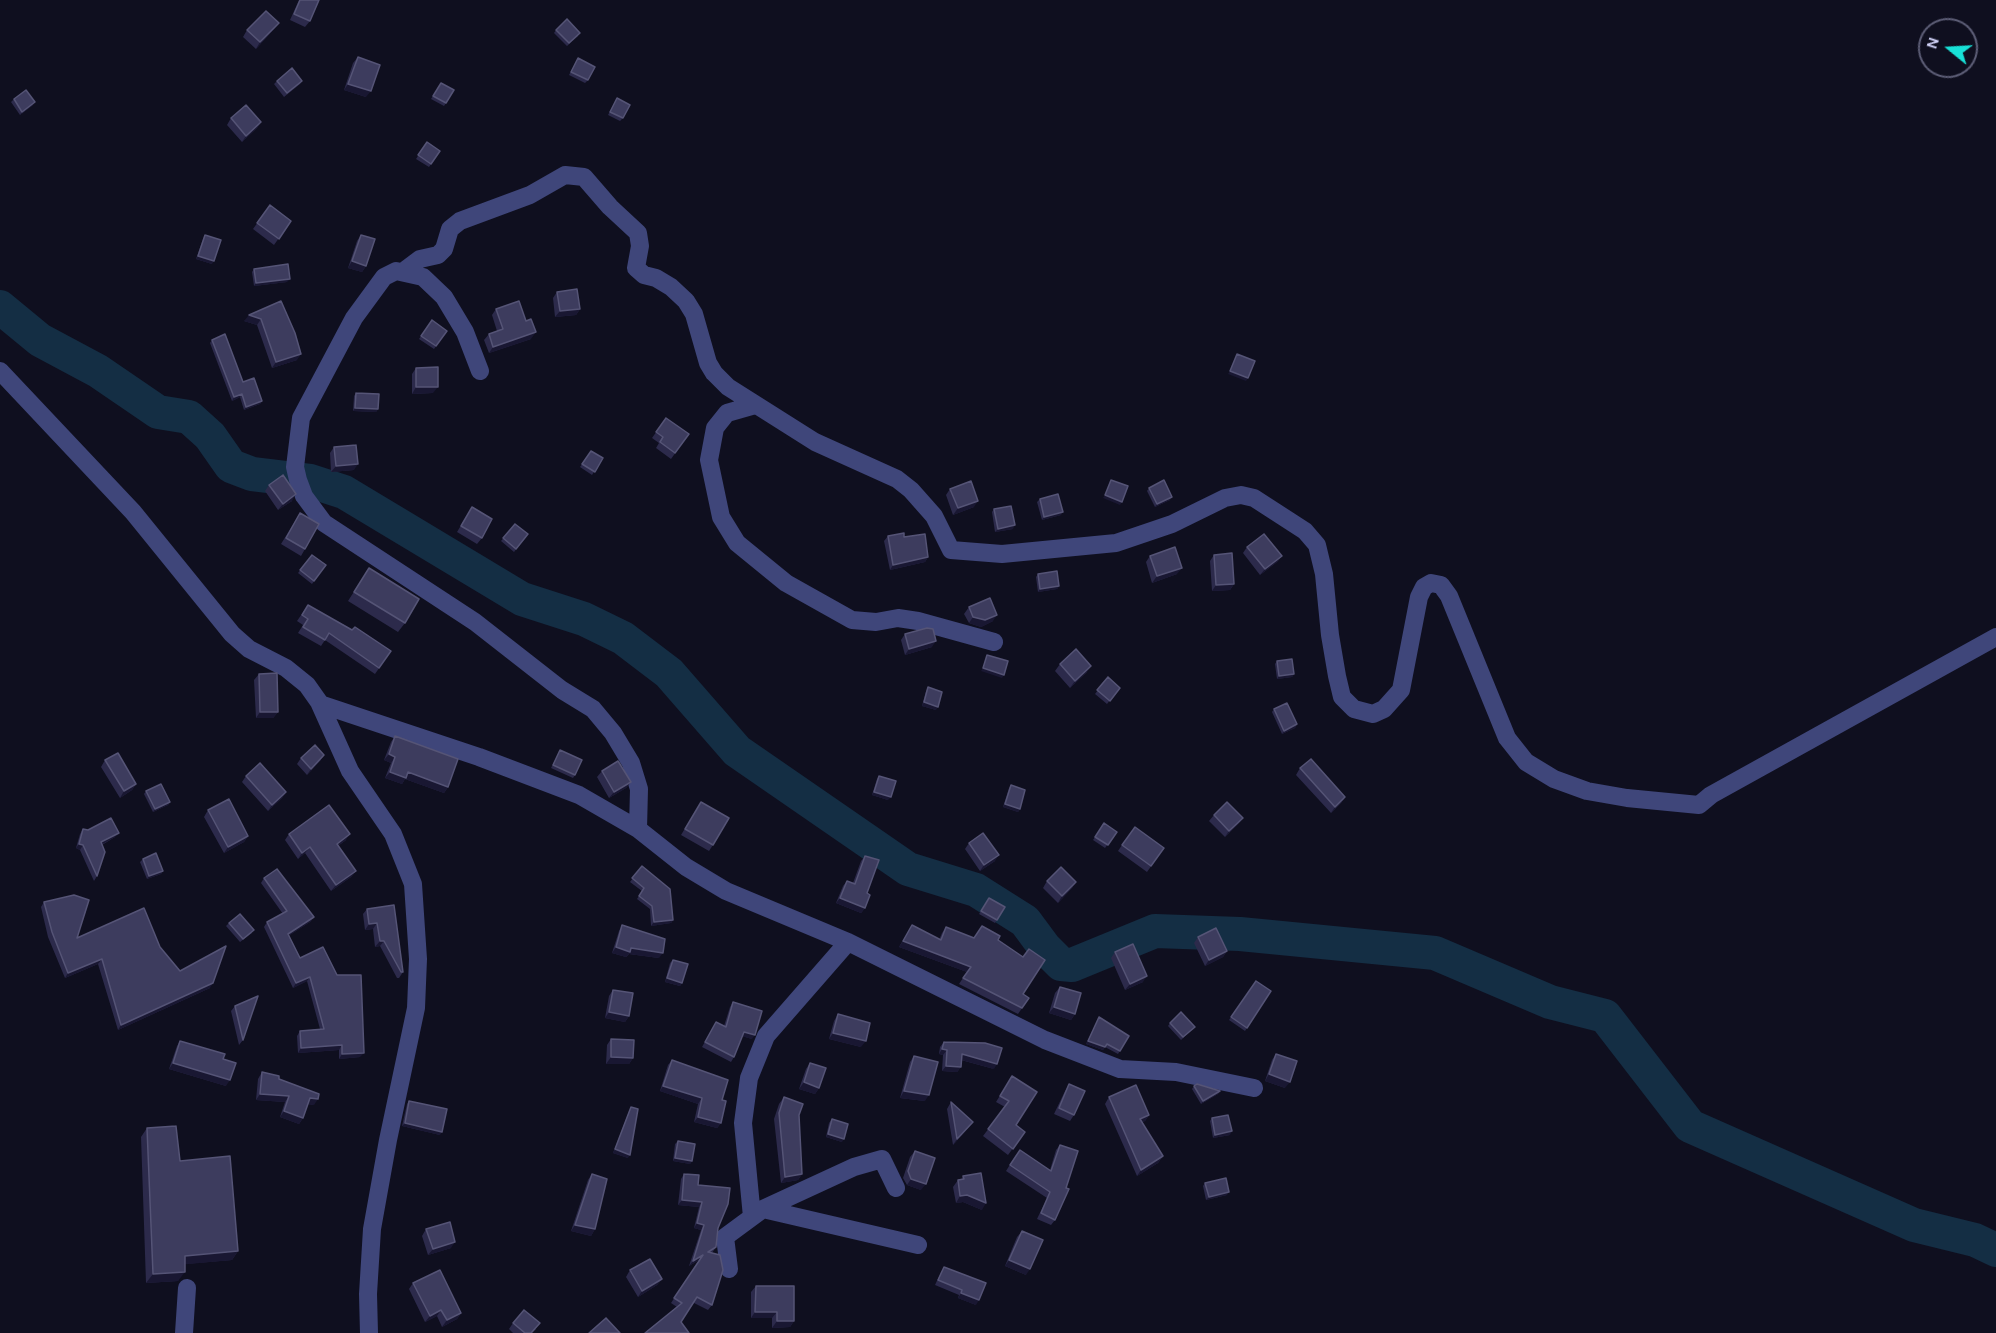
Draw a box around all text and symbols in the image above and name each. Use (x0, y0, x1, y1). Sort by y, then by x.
north arrow (1918, 18, 1978, 78)
text: N (1921, 35, 1943, 51)

